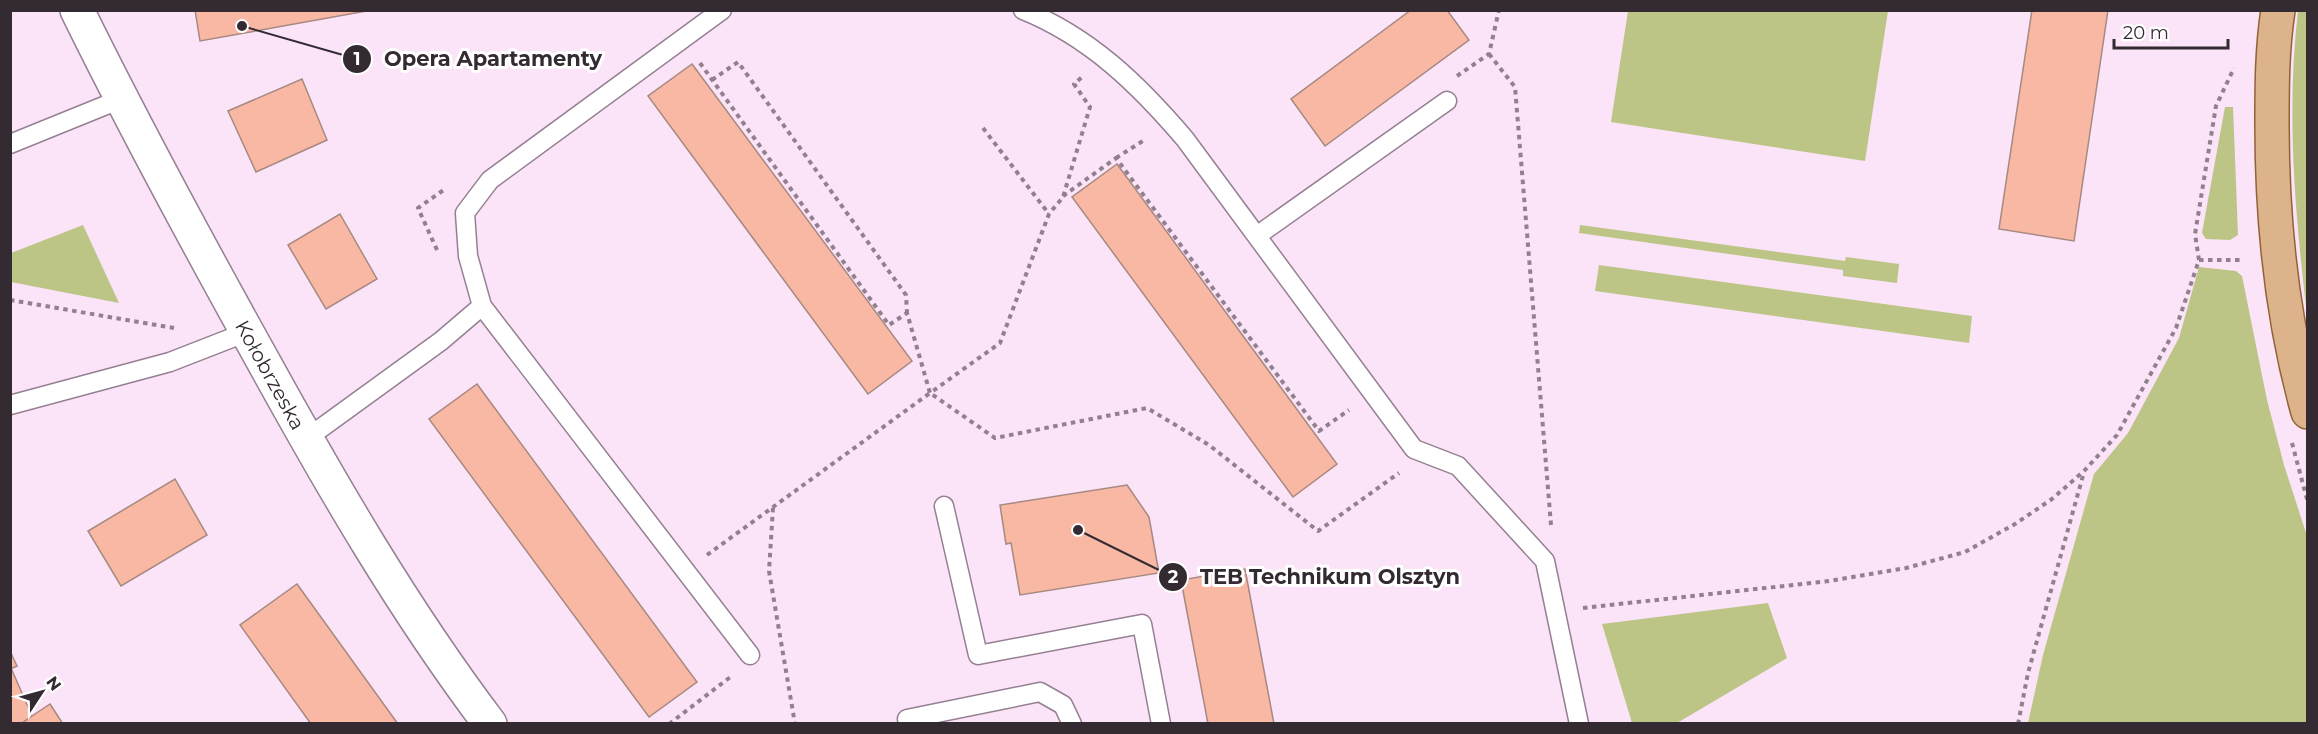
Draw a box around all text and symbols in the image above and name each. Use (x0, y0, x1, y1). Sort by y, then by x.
scale bar (2114, 12, 2228, 50)
text: 20 m (2123, 22, 2169, 44)
callout: Opera Apartamenty (342, 39, 614, 78)
text: Opera Apartamenty (384, 46, 602, 71)
text: 1 (353, 48, 361, 70)
street label: Kołobrzeska (230, 316, 310, 434)
callout: TEB Technikum Olsztyn (1158, 557, 1472, 596)
text: TEB Technikum Olsztyn (1200, 564, 1460, 589)
text: 2 (1168, 566, 1179, 588)
north arrow (12, 662, 72, 722)
text: N (42, 673, 65, 694)

